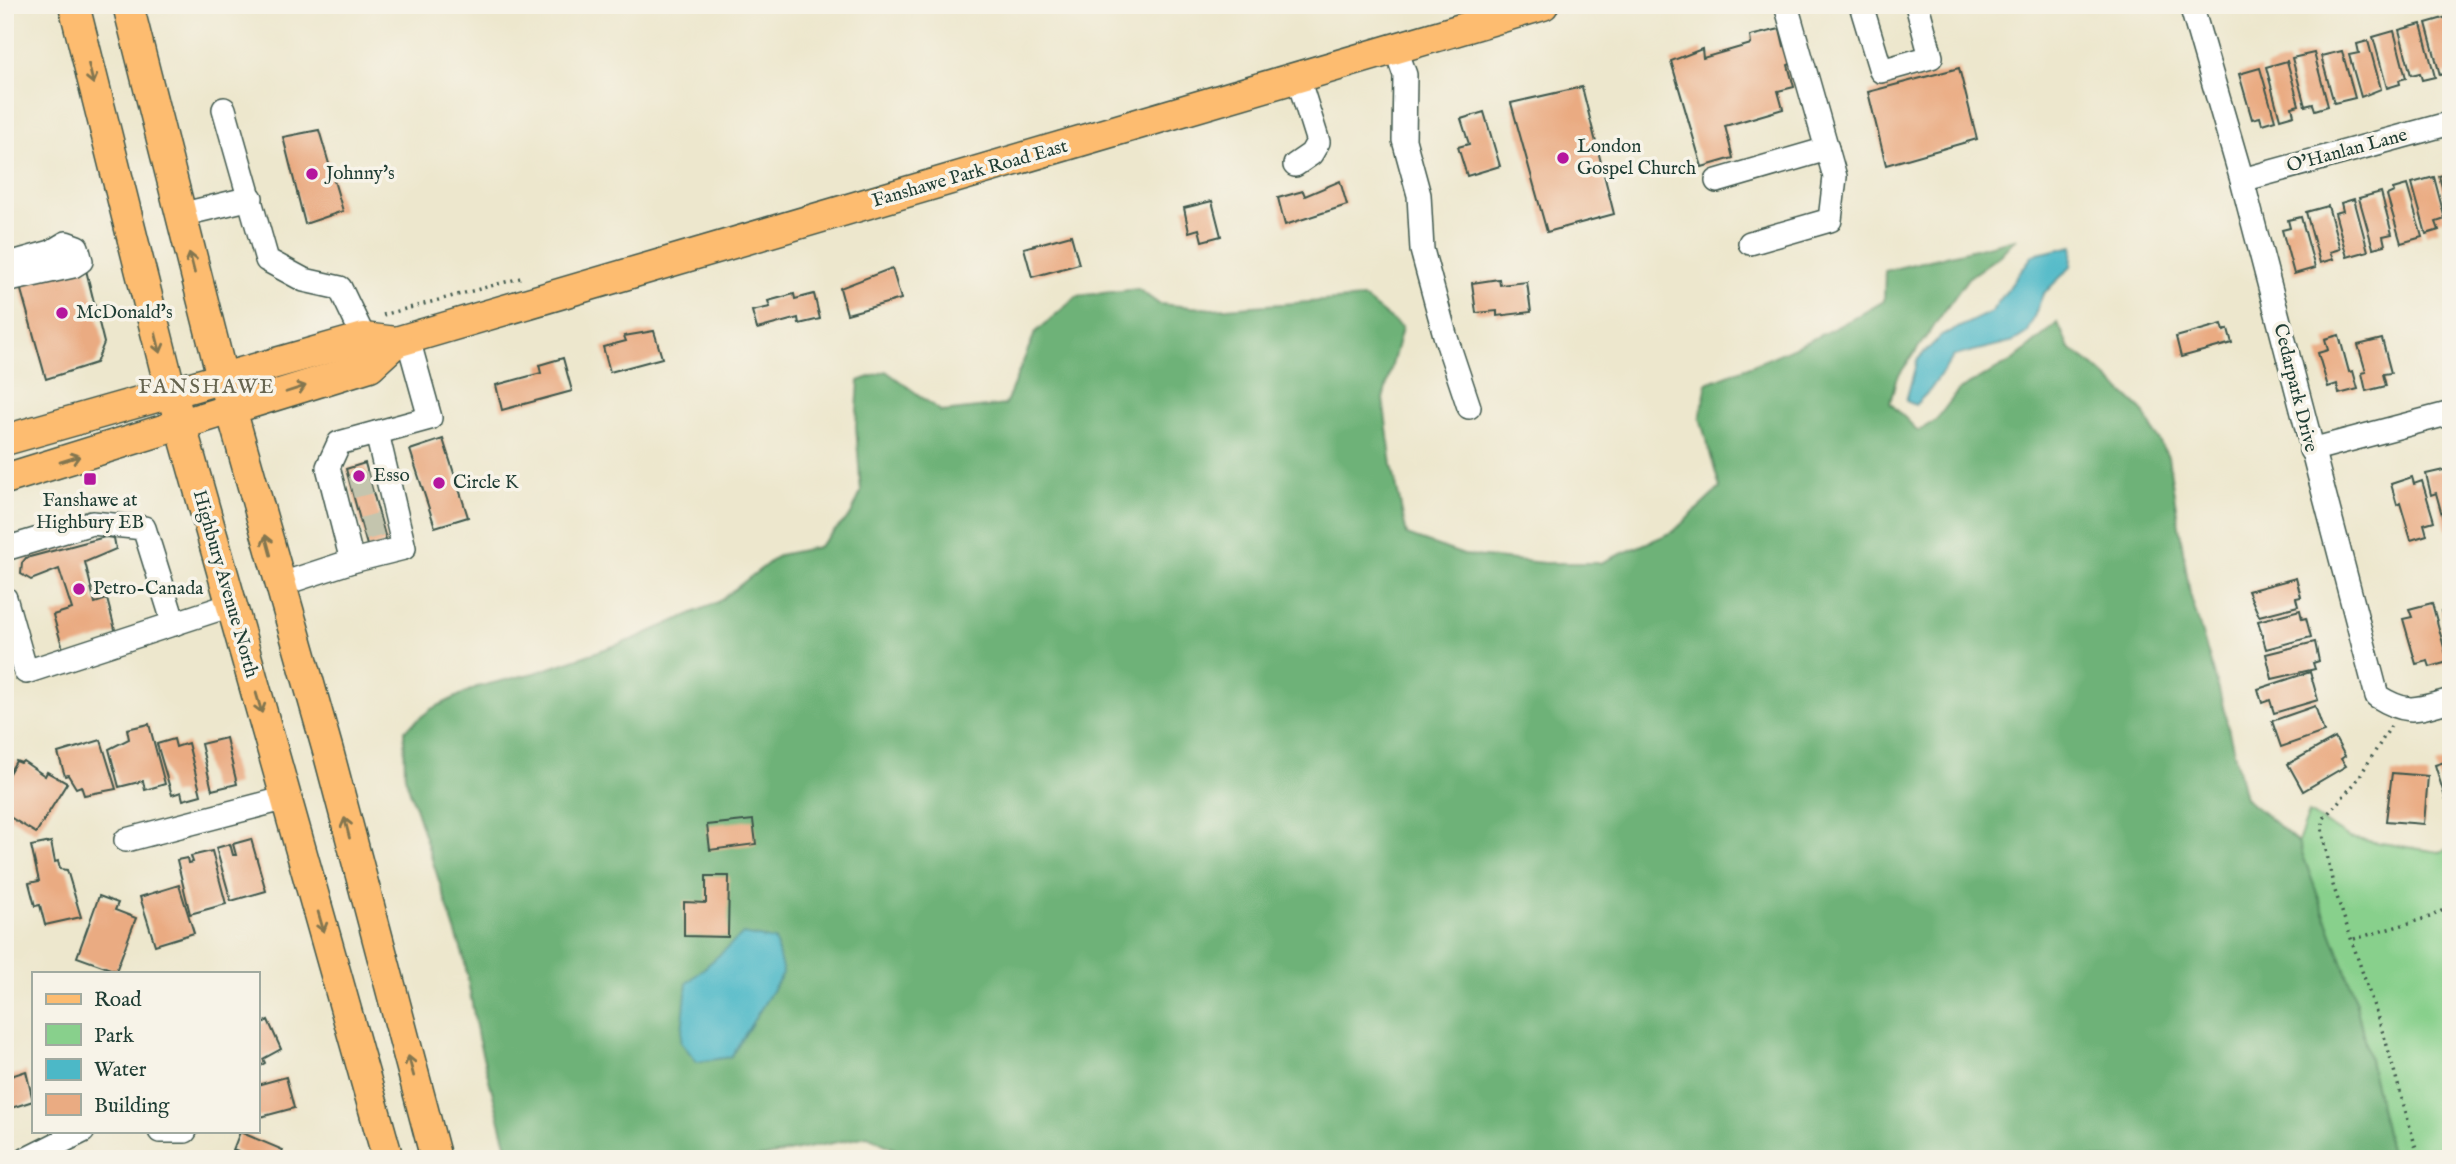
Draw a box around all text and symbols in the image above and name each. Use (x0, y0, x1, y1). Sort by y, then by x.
one-way arrow (85, 62, 98, 85)
street label: O'Hanlan Lane (2284, 123, 2410, 179)
street label: Fanshawe Park Road East (870, 134, 1071, 213)
place label: London Gospel Church (1577, 135, 1696, 181)
marker: London Gospel Church (1555, 150, 1571, 166)
place label: Johnny's (324, 162, 395, 186)
marker: Johnny's (304, 166, 320, 182)
one-way arrow (185, 252, 198, 275)
place label: McDonald's (76, 301, 173, 325)
marker: McDonald's (54, 305, 70, 321)
street label: Cedarpark Drive (2267, 321, 2323, 455)
one-way arrow (152, 331, 165, 353)
district label: FANSHAWE (138, 374, 276, 401)
one-way arrow (285, 382, 307, 395)
one-way arrow (59, 452, 81, 464)
place label: Esso (373, 464, 410, 488)
marker: Esso (351, 468, 367, 484)
marker: Fanshawe at Highbury EB (82, 471, 98, 487)
place label: Circle K (453, 471, 519, 495)
marker: Circle K (431, 475, 447, 491)
street label: Highbury Avenue North (187, 487, 263, 681)
place label: Fanshawe at Highbury EB (36, 489, 144, 535)
one-way arrow (261, 534, 274, 556)
place label: Petro-Canada (93, 577, 204, 601)
marker: Petro-Canada (71, 581, 87, 597)
one-way arrow (254, 692, 267, 714)
one-way arrow (340, 817, 353, 840)
one-way arrow (316, 910, 329, 932)
legend (32, 972, 259, 1132)
text: Road (94, 987, 142, 1014)
text: Park (94, 1023, 135, 1050)
one-way arrow (403, 1055, 416, 1077)
text: Water (94, 1057, 147, 1084)
text: Building (94, 1093, 170, 1120)

